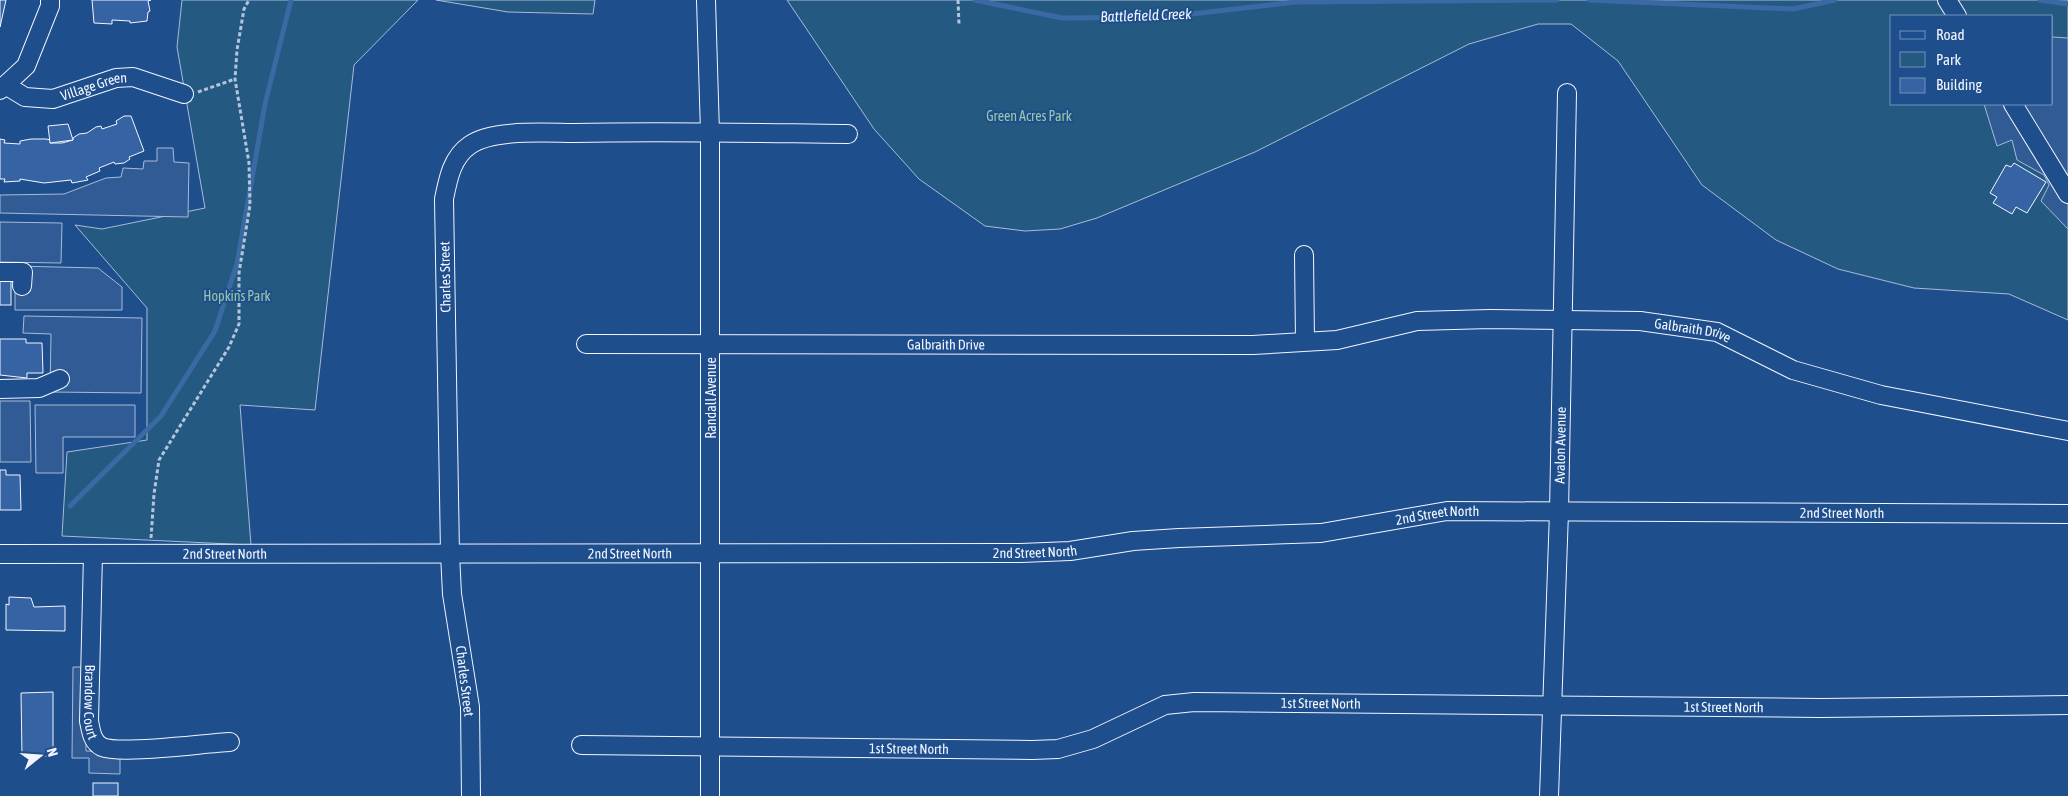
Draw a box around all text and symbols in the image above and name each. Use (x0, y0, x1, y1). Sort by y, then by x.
water label: Battlefield Creek (1100, 5, 1192, 25)
legend (1890, 15, 2053, 105)
text: Road (1936, 26, 1965, 43)
text: Park (1936, 51, 1961, 68)
street label: Village Green (58, 69, 127, 104)
text: Building (1936, 76, 1982, 93)
park label: Green Acres Park (986, 108, 1072, 124)
street label: Charles Street (436, 241, 454, 313)
park label: Hopkins Park (203, 288, 271, 304)
street label: Galbraith Drive (1653, 315, 1734, 346)
street label: Galbraith Drive (907, 336, 985, 353)
street label: Randall Avenue (703, 357, 719, 439)
street label: Avalon Avenue (1552, 407, 1569, 484)
street label: 2nd Street North (1394, 503, 1479, 528)
street label: 2nd Street North (1800, 505, 1884, 521)
street label: 2nd Street North (993, 542, 1078, 561)
street label: 2nd Street North (588, 545, 672, 561)
street label: 2nd Street North (183, 546, 267, 562)
street label: Charles Street (453, 645, 477, 717)
street label: Brandow Court (81, 664, 101, 742)
street label: 1st Street North (1281, 695, 1361, 712)
street label: 1st Street North (1684, 699, 1764, 715)
north arrow (15, 731, 65, 781)
street label: 1st Street North (869, 740, 949, 757)
text: N (44, 746, 61, 758)

